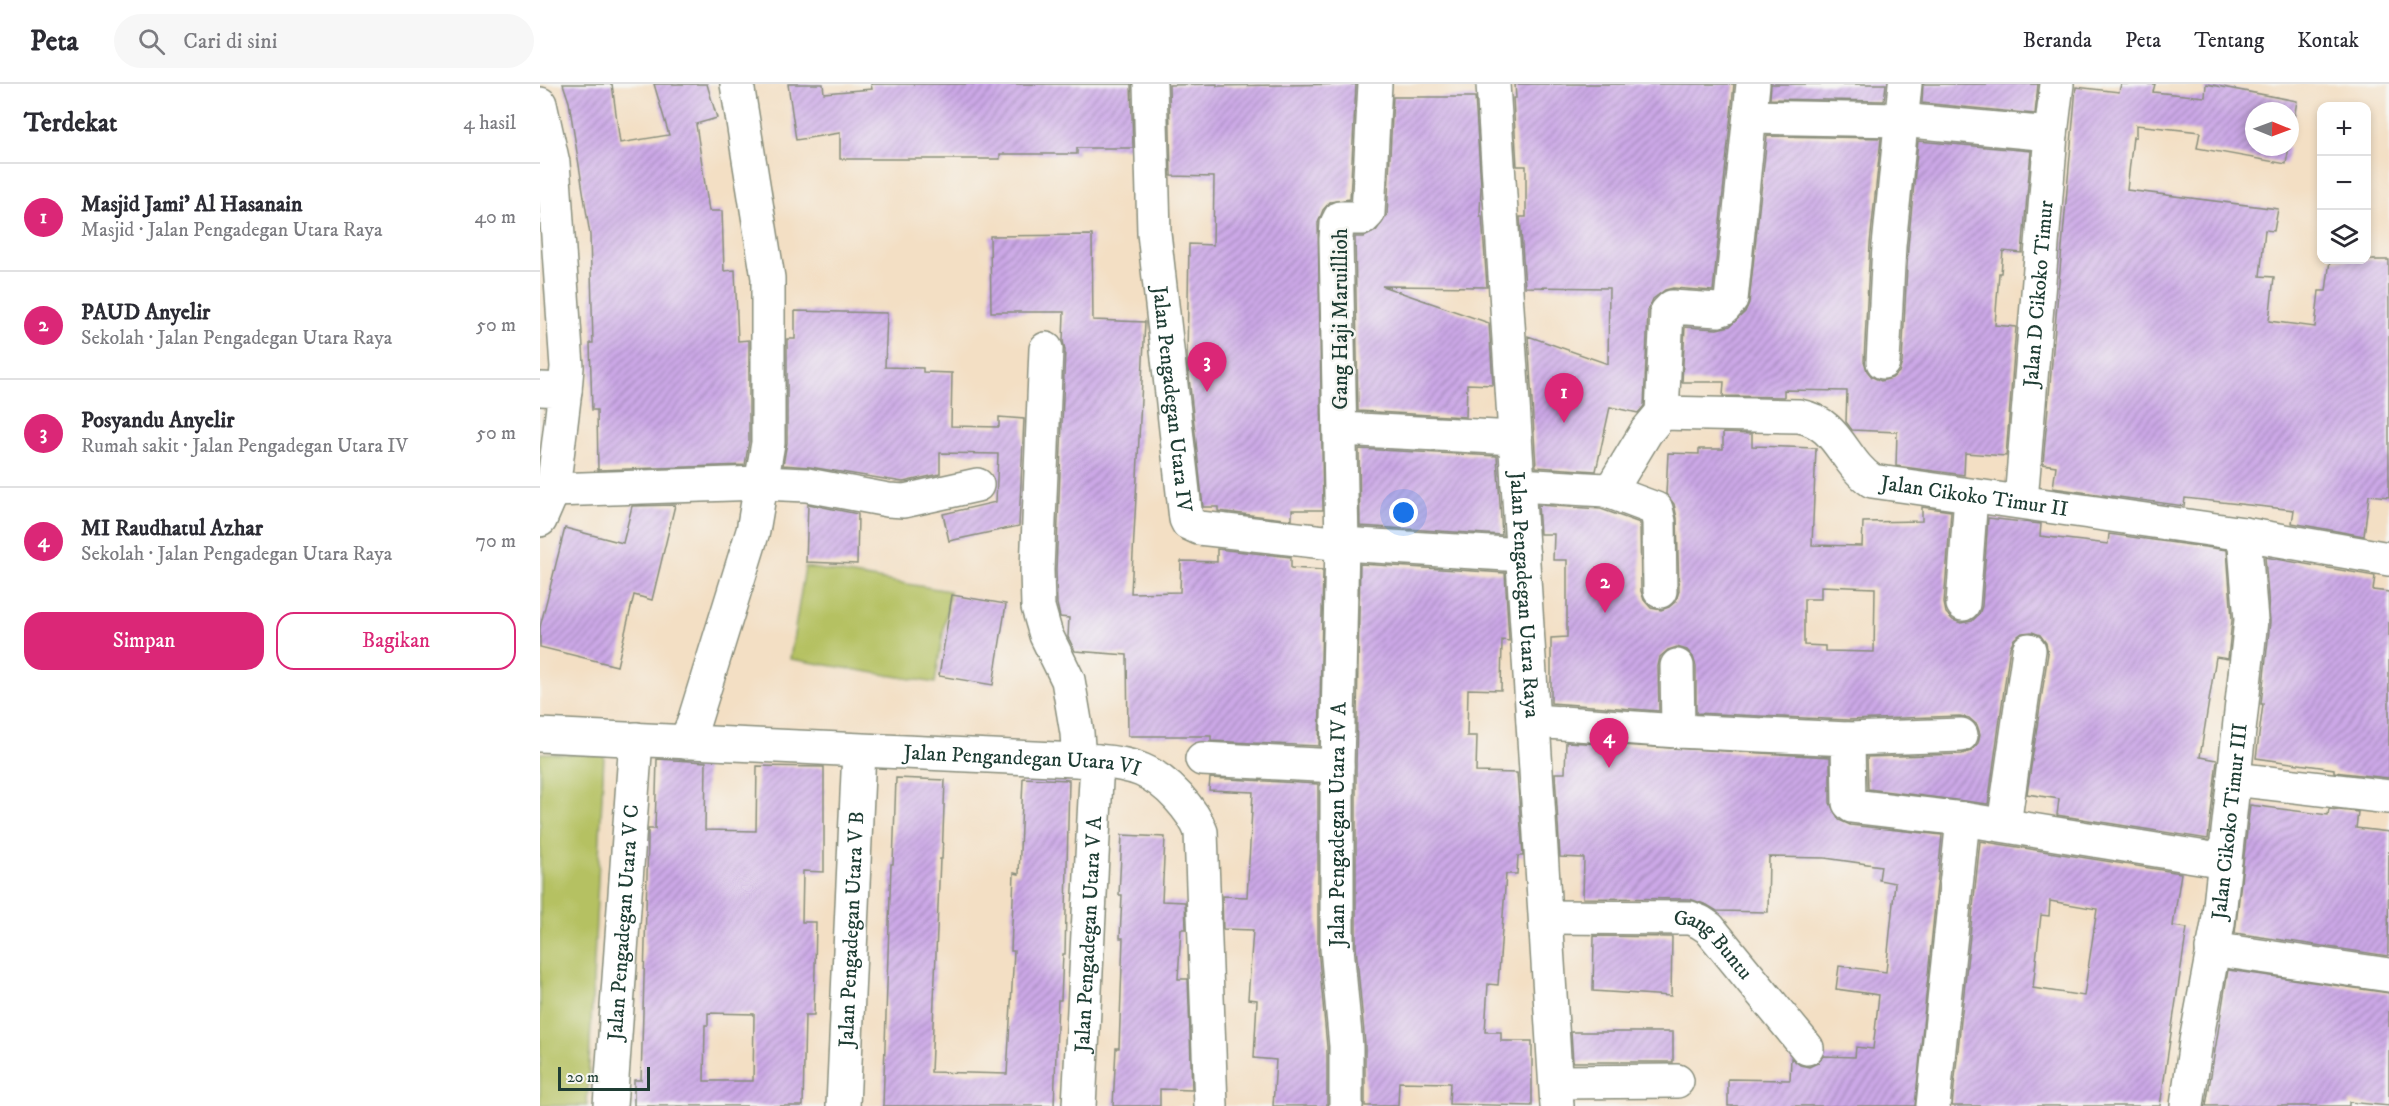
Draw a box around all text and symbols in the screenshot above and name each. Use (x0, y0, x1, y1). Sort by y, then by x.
search box (114, 14, 534, 68)
text: Peta (30, 24, 78, 59)
icon: search (135, 25, 168, 58)
text: Cari di sini (183, 28, 277, 55)
text: Beranda (2023, 28, 2092, 54)
text: Peta (2125, 28, 2161, 54)
text: Tentang (2194, 28, 2264, 54)
text: Kontak (2297, 28, 2359, 54)
north arrow (2245, 102, 2299, 156)
map controls (2317, 102, 2371, 264)
button: + (2317, 102, 2371, 156)
text: Terdekat (24, 107, 117, 140)
text: 4 hasil (463, 111, 516, 136)
button: − (2317, 156, 2371, 210)
text: Masjid Jami' Al Hasanain (81, 191, 302, 218)
street label: Jalan D Cikoko Timur (2018, 199, 2060, 390)
text: 1 (40, 205, 47, 230)
text: 40 m (474, 205, 516, 230)
button: layers (2317, 210, 2371, 264)
text: Masjid · Jalan Pengadegan Utara Raya (81, 218, 382, 243)
street label: Gang Haji Maruillioh (1328, 228, 1354, 410)
street label: Jalan Pengadegan Utara IV (1146, 283, 1197, 514)
text: PAUD Anyelir (81, 299, 210, 326)
text: 2 (39, 313, 48, 338)
text: 50 m (476, 313, 516, 338)
text: Sekolah · Jalan Pengadegan Utara Raya (81, 326, 392, 351)
pin: 3 (1188, 342, 1226, 392)
pin: 1 (1544, 374, 1584, 423)
text: Posyandu Anyelir (81, 407, 234, 434)
text: 3 (40, 421, 47, 446)
text: 50 m (476, 421, 516, 446)
text: Rumah sakit · Jalan Pengadegan Utara IV (81, 434, 408, 459)
street label: Jalan Pengadegan Utara Raya (1503, 469, 1545, 719)
street label: Jalan Cikoko Timur II (1877, 470, 2070, 523)
your location (1389, 498, 1418, 527)
text: MI Raudhatul Azhar (81, 515, 263, 542)
text: 4 (38, 529, 49, 554)
text: 70 m (475, 529, 516, 554)
text: Sekolah · Jalan Pengadegan Utara Raya (81, 542, 392, 567)
pin: 2 (1586, 564, 1624, 613)
button: Simpan (24, 612, 264, 670)
button: Bagikan (276, 612, 516, 670)
street label: Jalan Pengadegan Utara IV A (1325, 701, 1352, 949)
pin: 4 (1590, 718, 1628, 768)
street label: Jalan Cikoko Timur III (2206, 722, 2254, 923)
street label: Jalan Pengandegan Utara VI (901, 740, 1144, 783)
street label: Jalan Pengadegan Utara V C (603, 804, 645, 1044)
street label: Jalan Pengadegan Utara V B (834, 811, 870, 1050)
street label: Jalan Pengadegan Utara V A (1070, 815, 1108, 1055)
street label: Gang Buntu (1674, 906, 1758, 985)
scale bar (558, 1064, 650, 1092)
text: 20 m (567, 1067, 599, 1087)

